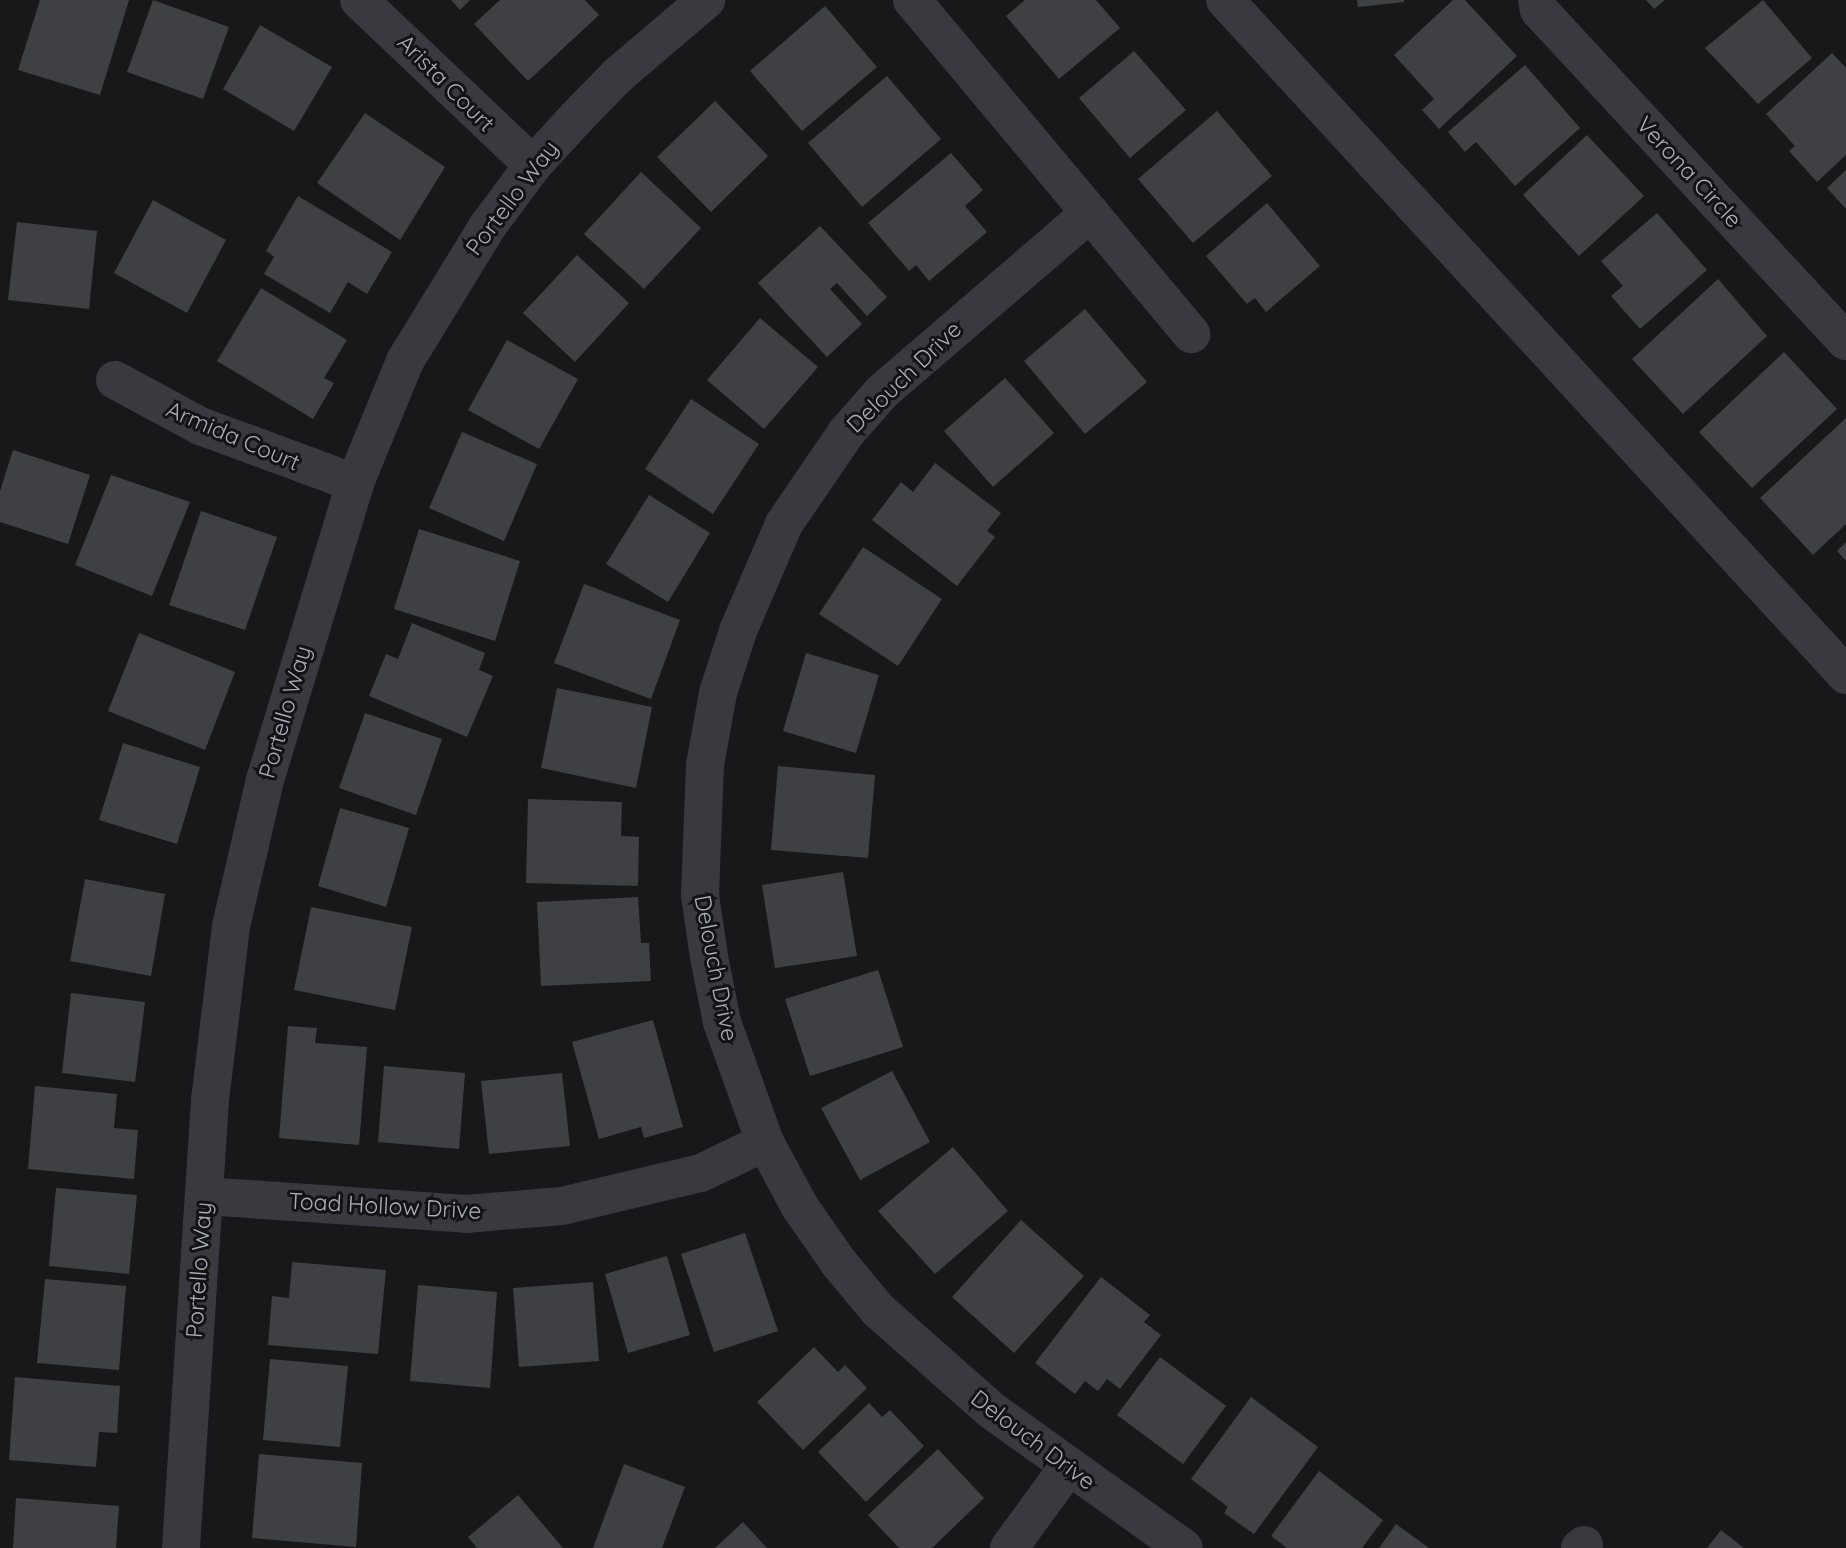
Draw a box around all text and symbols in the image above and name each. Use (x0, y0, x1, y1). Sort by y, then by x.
street label: Arista Court (392, 29, 500, 137)
street label: Verona Circle (1631, 111, 1747, 233)
street label: Portello Way (460, 135, 564, 261)
street label: Delouch Drive (841, 316, 967, 438)
street label: Armida Court (162, 395, 304, 477)
street label: Portello Way (253, 643, 317, 781)
street label: Delouch Drive (688, 893, 744, 1043)
street label: Toad Hollow Drive (288, 1187, 482, 1225)
street label: Portello Way (180, 1201, 218, 1339)
street label: Delouch Drive (965, 1384, 1101, 1496)

